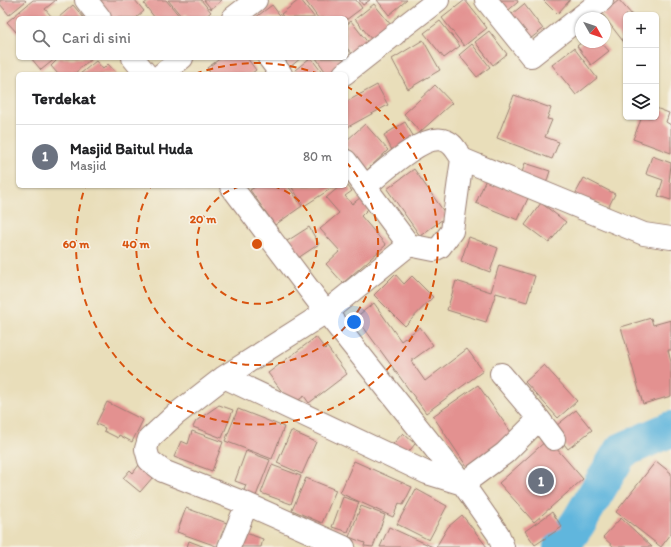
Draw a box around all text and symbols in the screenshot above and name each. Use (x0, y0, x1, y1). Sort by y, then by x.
north arrow (575, 12, 611, 48)
map controls (623, 12, 659, 120)
button: + (623, 12, 659, 48)
search box (16, 16, 348, 60)
icon: search (30, 27, 52, 49)
text: Cari di sini (62, 29, 131, 47)
button: − (623, 48, 659, 84)
button: layers (623, 84, 659, 120)
text: Terdekat (32, 88, 96, 108)
text: Masjid Baitul Huda (70, 140, 193, 158)
text: 1 (42, 149, 48, 164)
text: 80 m (303, 149, 332, 164)
text: Masjid (70, 158, 106, 173)
text: 20 m (190, 212, 217, 226)
text: 60 m (63, 237, 90, 251)
text: 40 m (122, 237, 151, 251)
centre of rings (250, 237, 264, 251)
your location (344, 312, 364, 332)
pin: 1 (528, 466, 554, 496)

